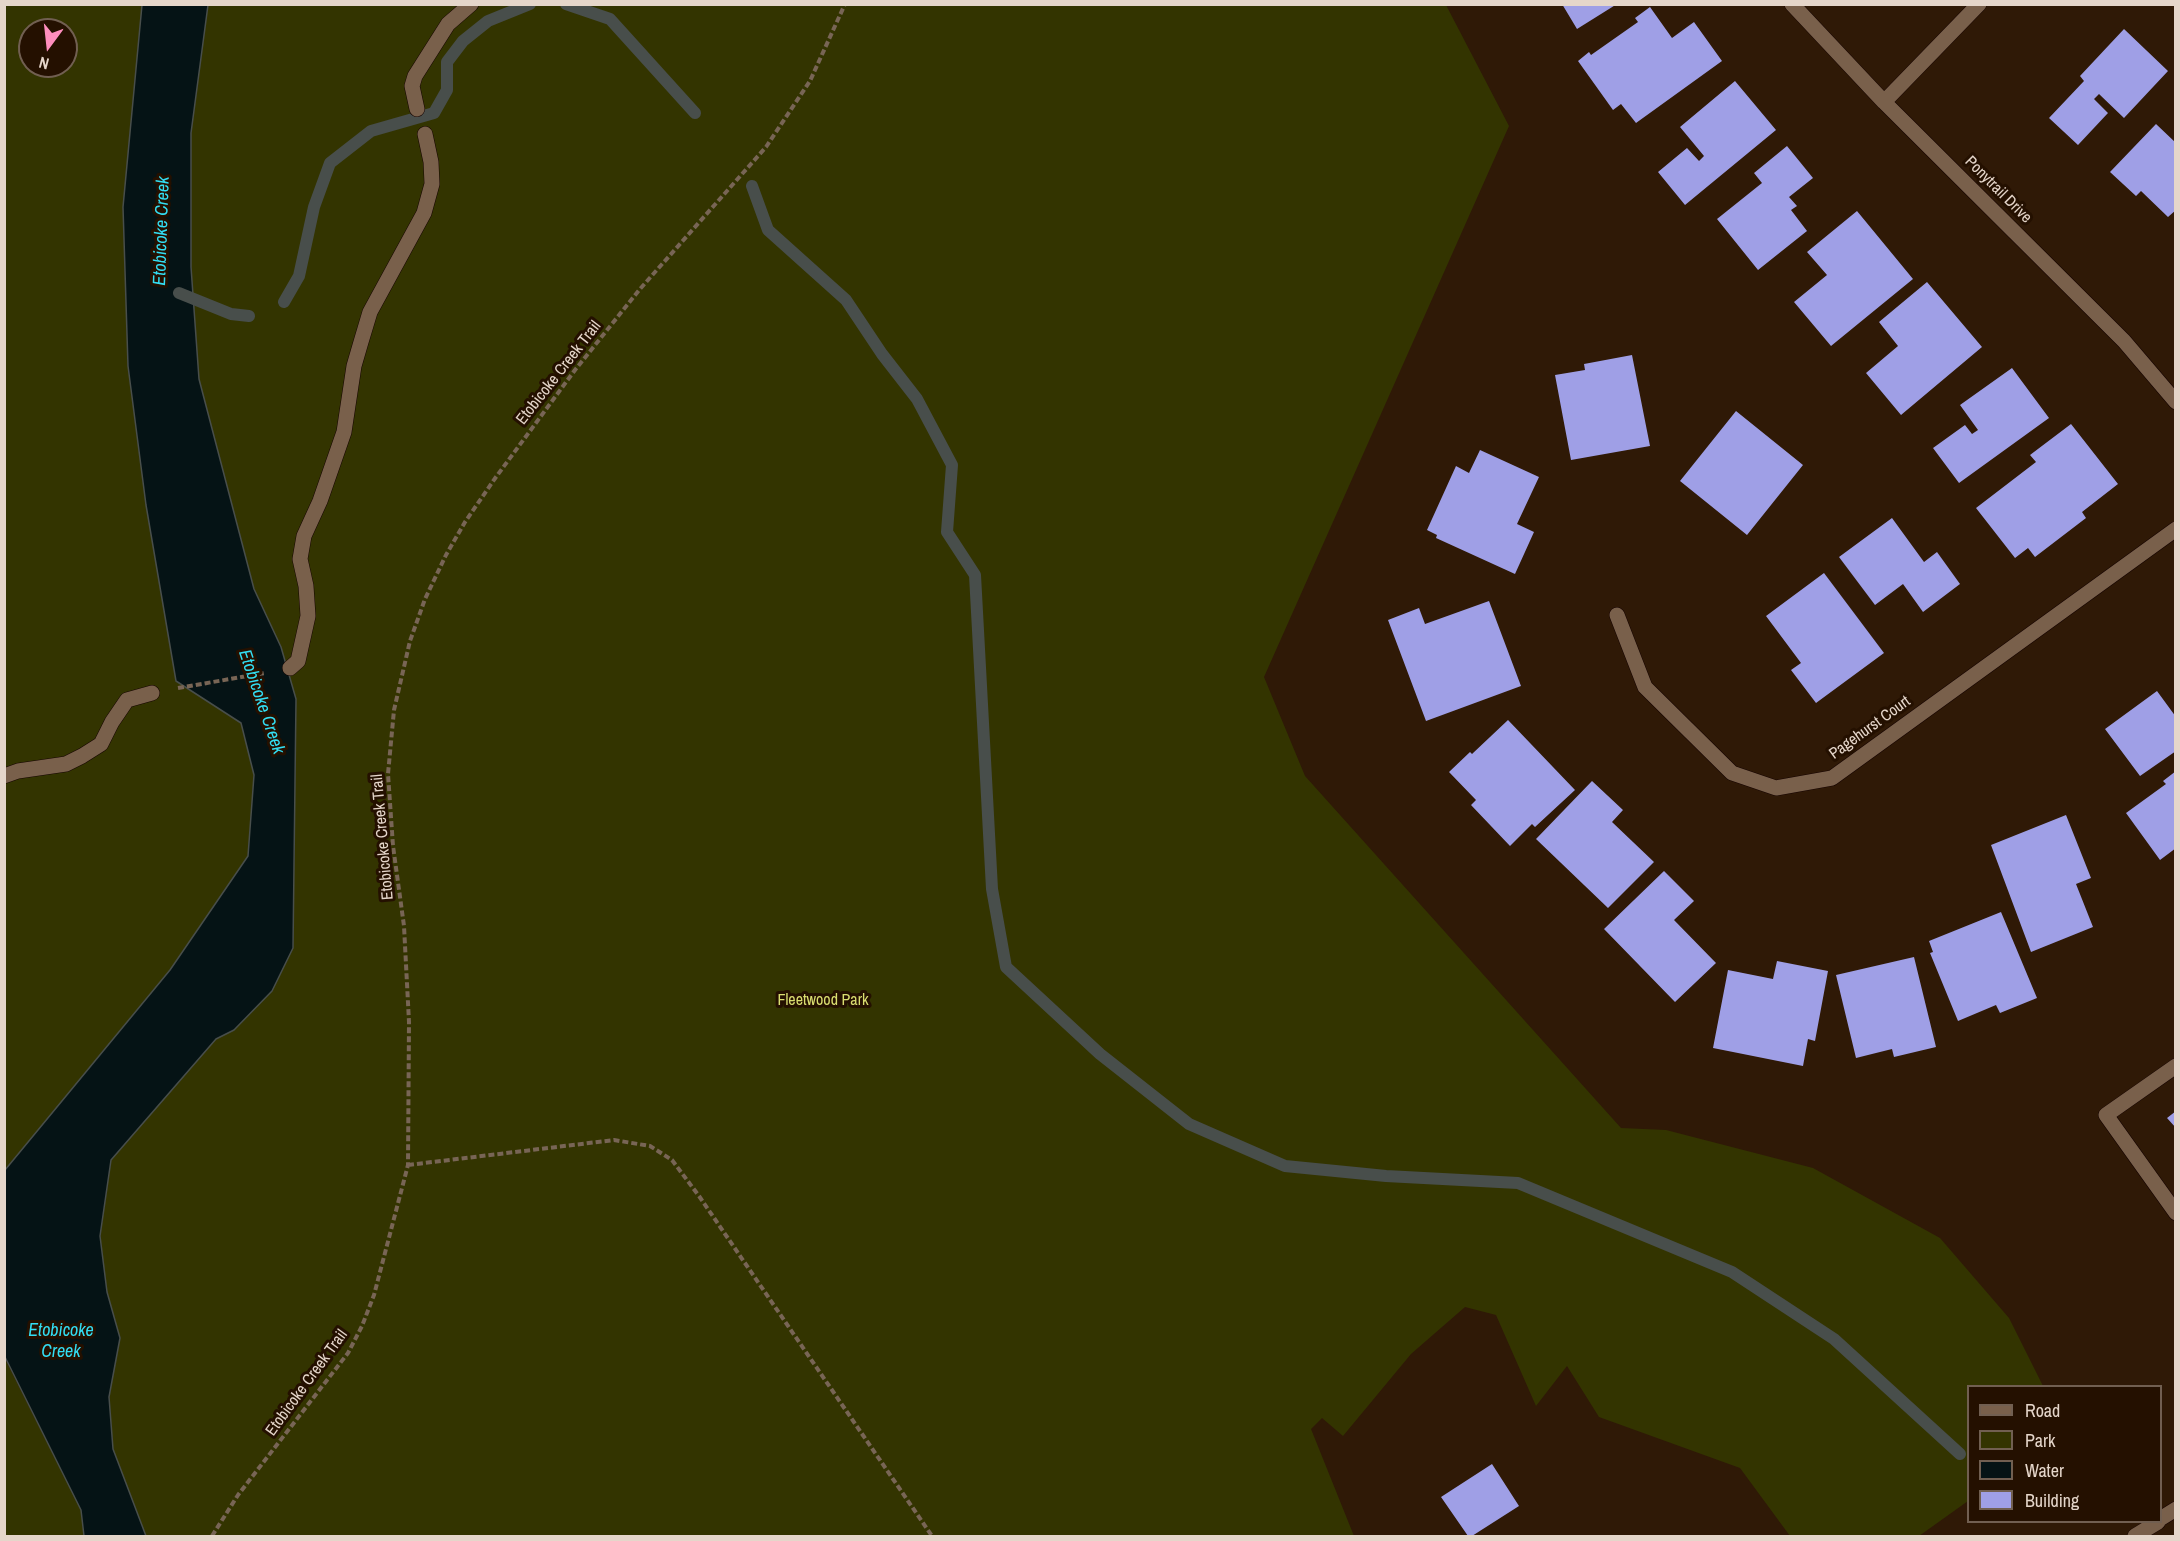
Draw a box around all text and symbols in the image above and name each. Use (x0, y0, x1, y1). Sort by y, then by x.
north arrow (18, 18, 78, 78)
text: N (36, 52, 51, 75)
street label: Ponytrail Drive (1961, 153, 2035, 227)
water label: Etobicoke Creek (149, 176, 175, 286)
street label: Etobicoke Creek Trail (513, 317, 605, 429)
water label: Etobicoke Creek (233, 647, 289, 757)
street label: Pagehurst Court (1826, 692, 1914, 764)
street label: Etobicoke Creek Trail (368, 773, 398, 901)
park label: Fleetwood Park (777, 991, 869, 1011)
water label: Etobicoke Creek (28, 1320, 94, 1362)
street label: Etobicoke Creek Trail (262, 1326, 352, 1440)
legend (1967, 1385, 2162, 1523)
text: Road (2025, 1398, 2060, 1423)
text: Park (2025, 1428, 2055, 1453)
text: Water (2025, 1458, 2064, 1483)
text: Building (2025, 1488, 2079, 1513)

